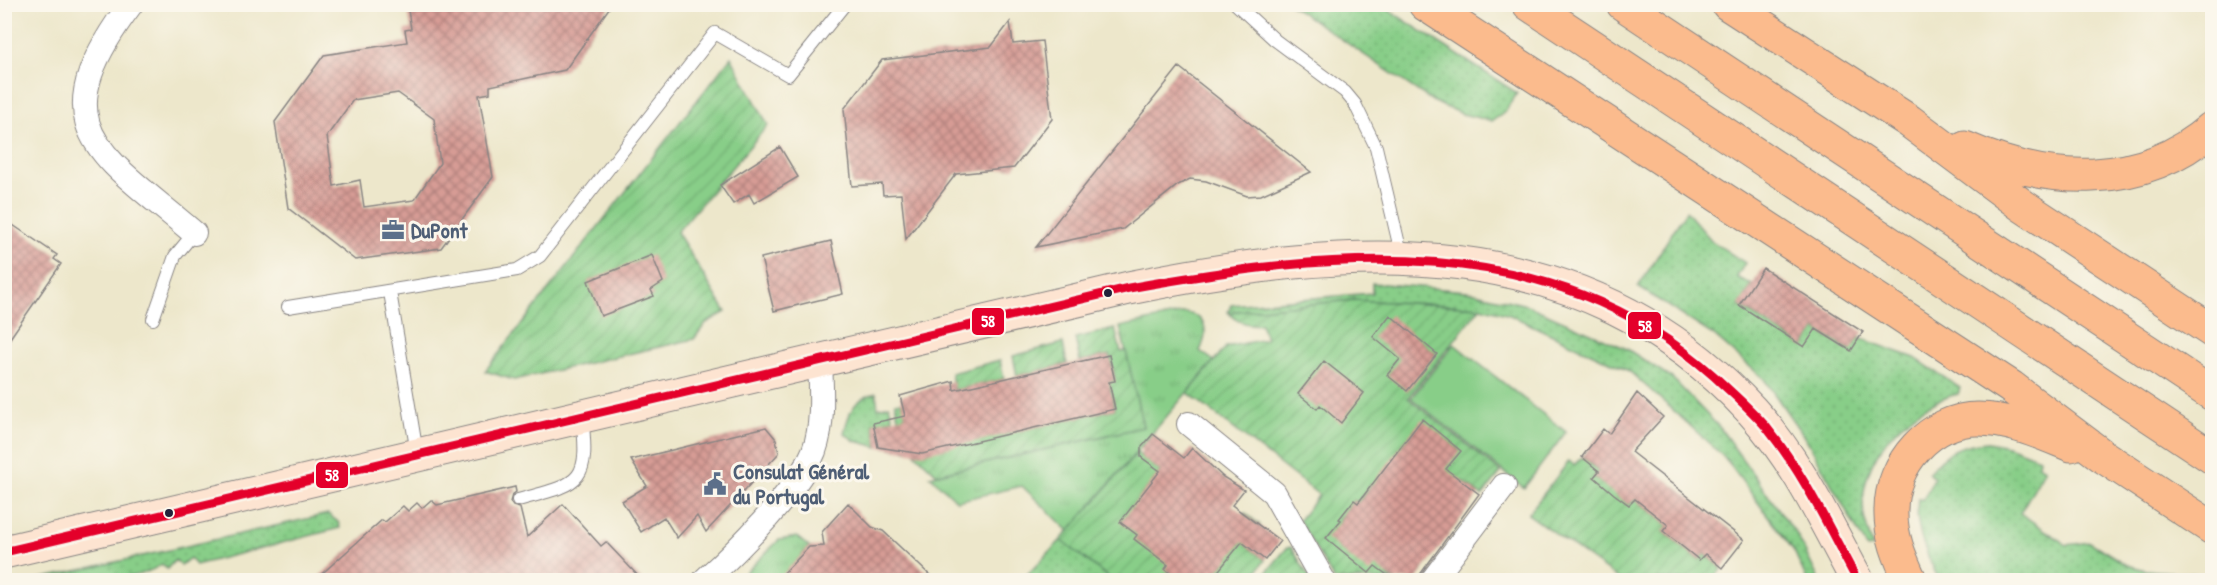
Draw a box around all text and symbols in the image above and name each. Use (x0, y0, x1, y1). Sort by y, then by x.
place label: DuPont (411, 215, 469, 245)
office icon: DuPont (380, 217, 406, 243)
unlabelled marker (1102, 287, 1114, 299)
line badge: 58 (971, 307, 1005, 336)
text: 58 (981, 310, 995, 332)
line badge: 58 (1627, 311, 1662, 340)
text: 58 (1638, 315, 1652, 337)
place label: Consulat Général du Portugal (733, 456, 870, 512)
line badge: 58 (315, 461, 349, 489)
text: 58 (325, 464, 339, 486)
public building icon: Consulat Général du Portugal (702, 471, 728, 497)
unlabelled marker (163, 507, 175, 519)

